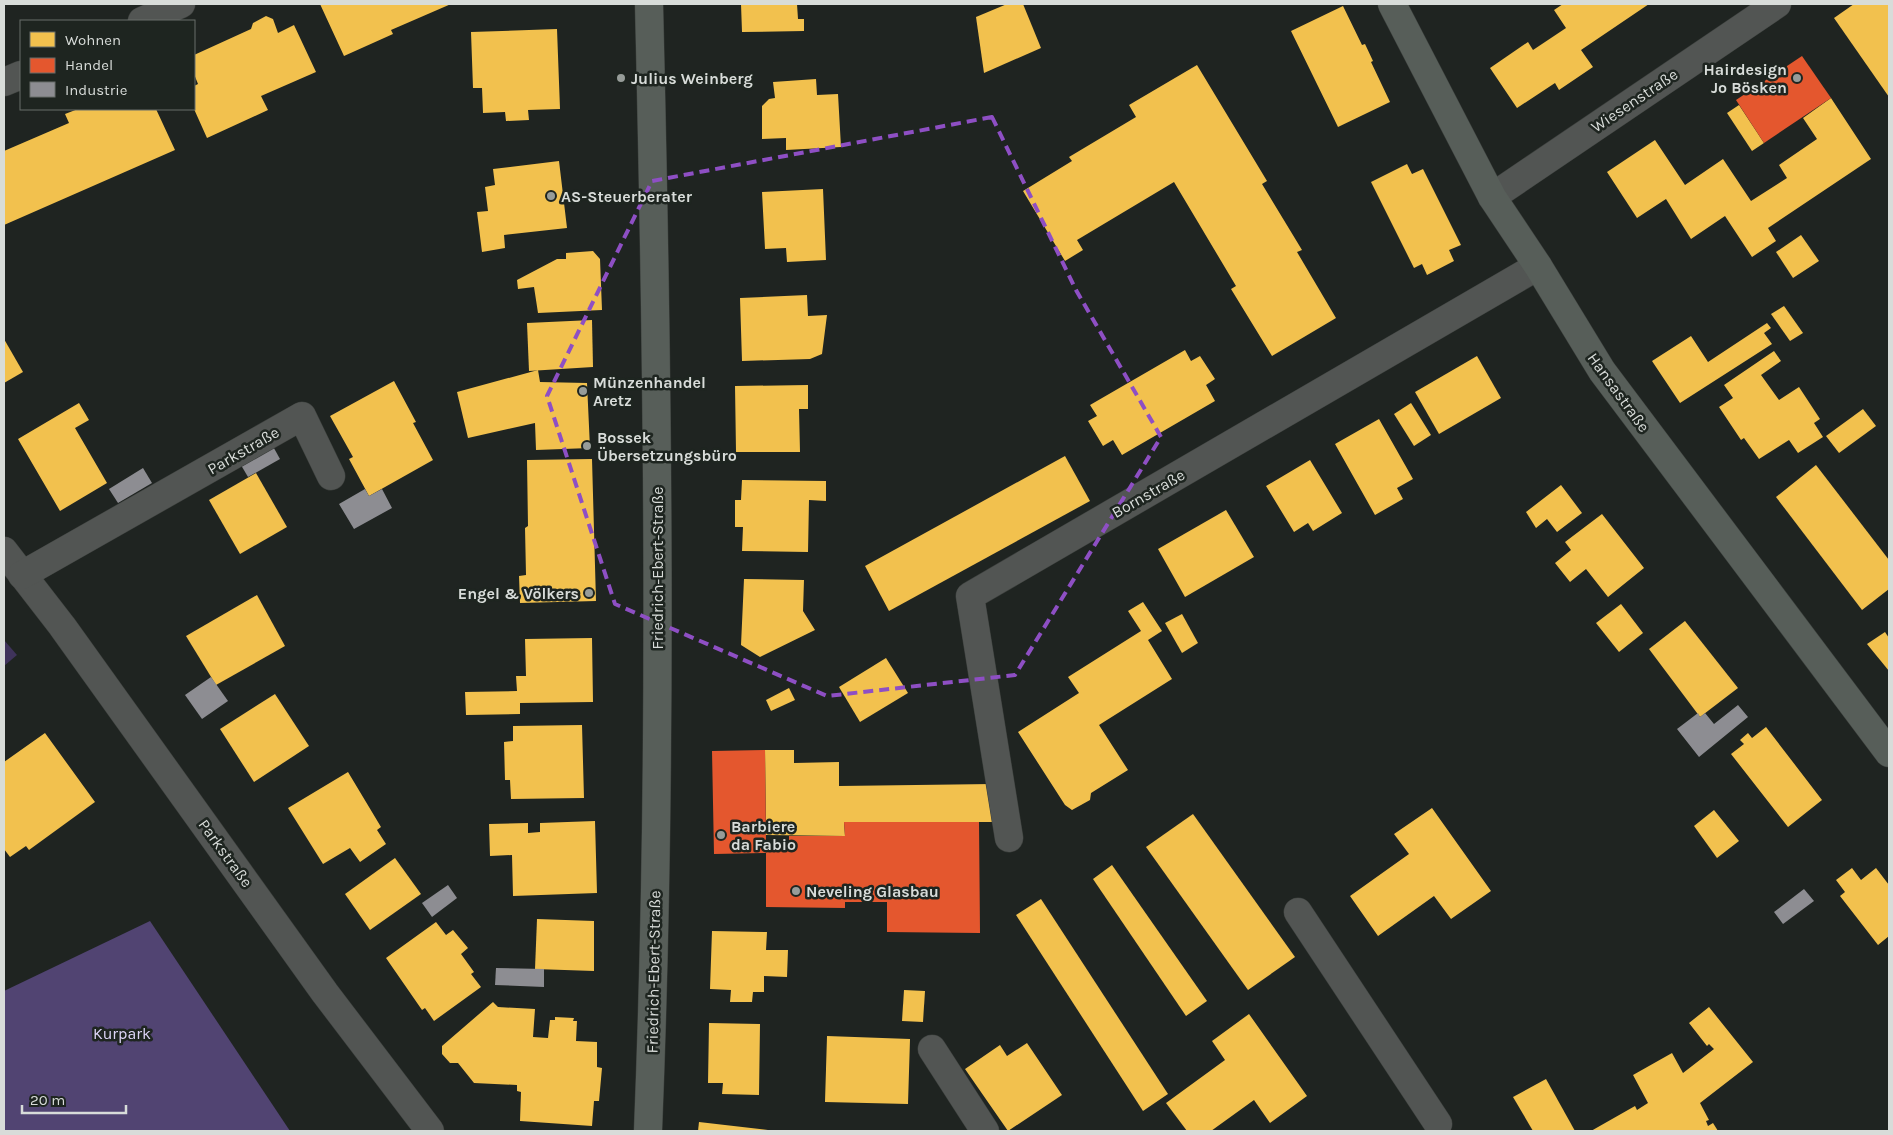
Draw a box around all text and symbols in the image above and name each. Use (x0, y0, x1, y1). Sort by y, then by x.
legend (20, 20, 195, 110)
text: Wohnen (65, 31, 121, 49)
text: Handel (65, 56, 113, 74)
place label: Hairdesign Jo Bösken (1704, 60, 1787, 97)
street label: Wiesenstraße (1587, 64, 1681, 136)
place label: Julius Weinberg (631, 69, 753, 88)
marker: Julius Weinberg (615, 72, 627, 84)
marker: Hairdesign Jo Bösken (1791, 72, 1803, 84)
text: Industrie (65, 81, 127, 99)
place label: AS-Steuerberater (561, 187, 693, 206)
marker: AS-Steuerberater (545, 190, 557, 202)
street label: Hansastraße (1583, 349, 1654, 436)
place label: Münzenhandel Aretz (593, 373, 706, 410)
marker: Münzenhandel Aretz (577, 385, 589, 397)
street label: Parkstraße (204, 422, 282, 479)
place label: Bossek Übersetzungsbüro (597, 428, 737, 465)
marker: Bossek Übersetzungsbüro (581, 440, 593, 452)
street label: Bornstraße (1108, 465, 1188, 522)
street label: Friedrich-Ebert-Straße (648, 486, 667, 650)
place label: Engel & Völkers (458, 584, 579, 603)
marker: Engel & Völkers (583, 587, 595, 599)
street label: Parkstraße (195, 816, 257, 891)
place label: Barbiere da Fabio (731, 817, 796, 854)
marker: Barbiere da Fabio (715, 829, 727, 841)
place label: Neveling Glasbau (806, 882, 939, 901)
marker: Neveling Glasbau (790, 885, 802, 897)
street label: Friedrich-Ebert-Straße (643, 890, 664, 1054)
park label: Kurpark (93, 1024, 151, 1043)
scale bar (22, 1082, 126, 1114)
text: 20 m (30, 1091, 65, 1109)

